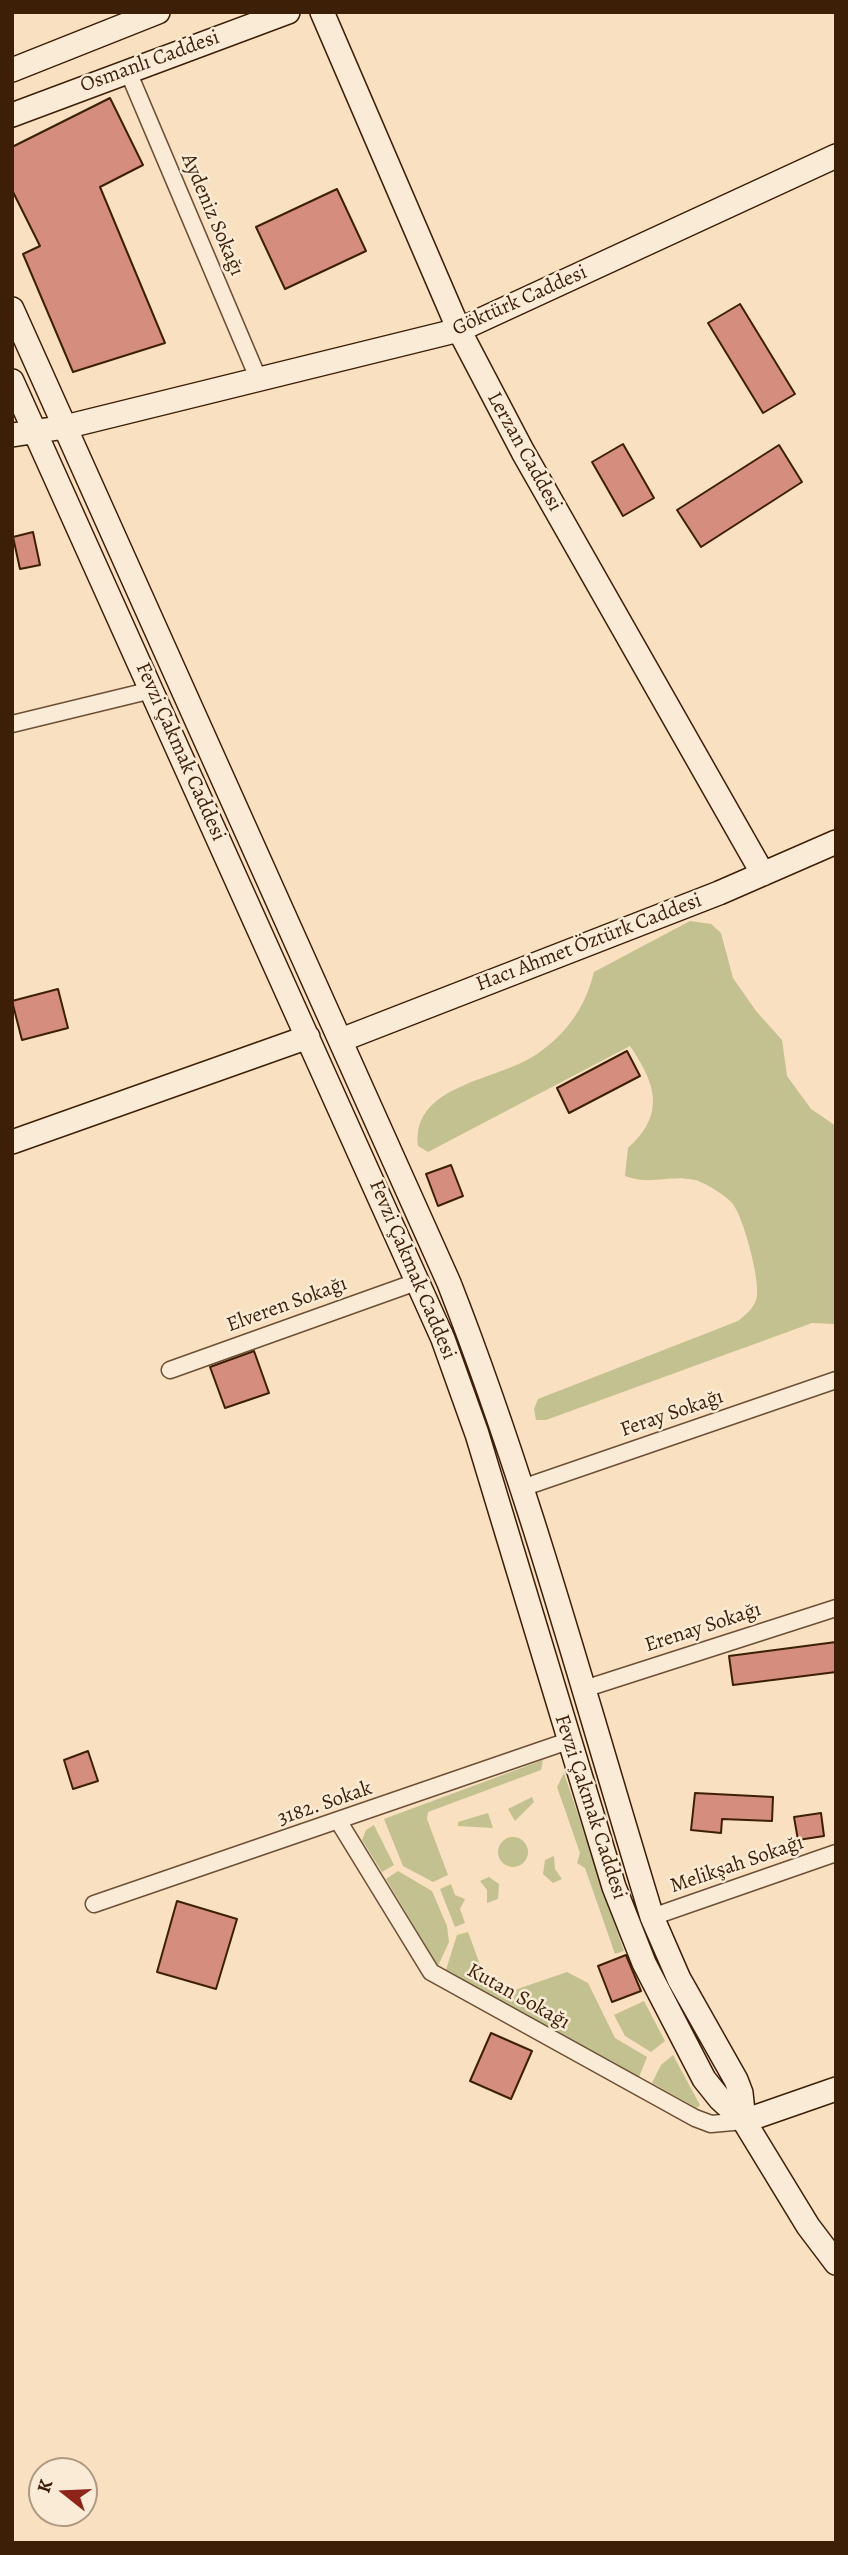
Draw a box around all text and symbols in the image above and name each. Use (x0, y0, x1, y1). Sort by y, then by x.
street label: Osmanlı Caddesi (77, 25, 223, 99)
street label: Aydeniz Sokağı (175, 150, 249, 280)
street label: Göktürk Caddesi (449, 260, 591, 342)
street label: Lerzan Caddesi (481, 388, 567, 516)
street label: Fevzi Çakmak Caddesi (129, 659, 231, 845)
street label: Hacı Ahmet Öztürk Caddesi (473, 888, 705, 998)
street label: Fevzi Çakmak Caddesi (363, 1176, 461, 1364)
street label: Elveren Sokağı (223, 1272, 351, 1338)
street label: Feray Sokağı (617, 1385, 727, 1443)
street label: Erenay Sokağı (642, 1597, 764, 1659)
street label: Fevzi Çakmak Caddesi (548, 1711, 632, 1903)
street label: 3182. Sokak (275, 1776, 375, 1832)
street label: Melikşah Sokağı (667, 1830, 807, 1900)
street label: Kutan Sokağı (462, 1958, 574, 2036)
north arrow (28, 2457, 98, 2527)
text: K (31, 2476, 59, 2496)

